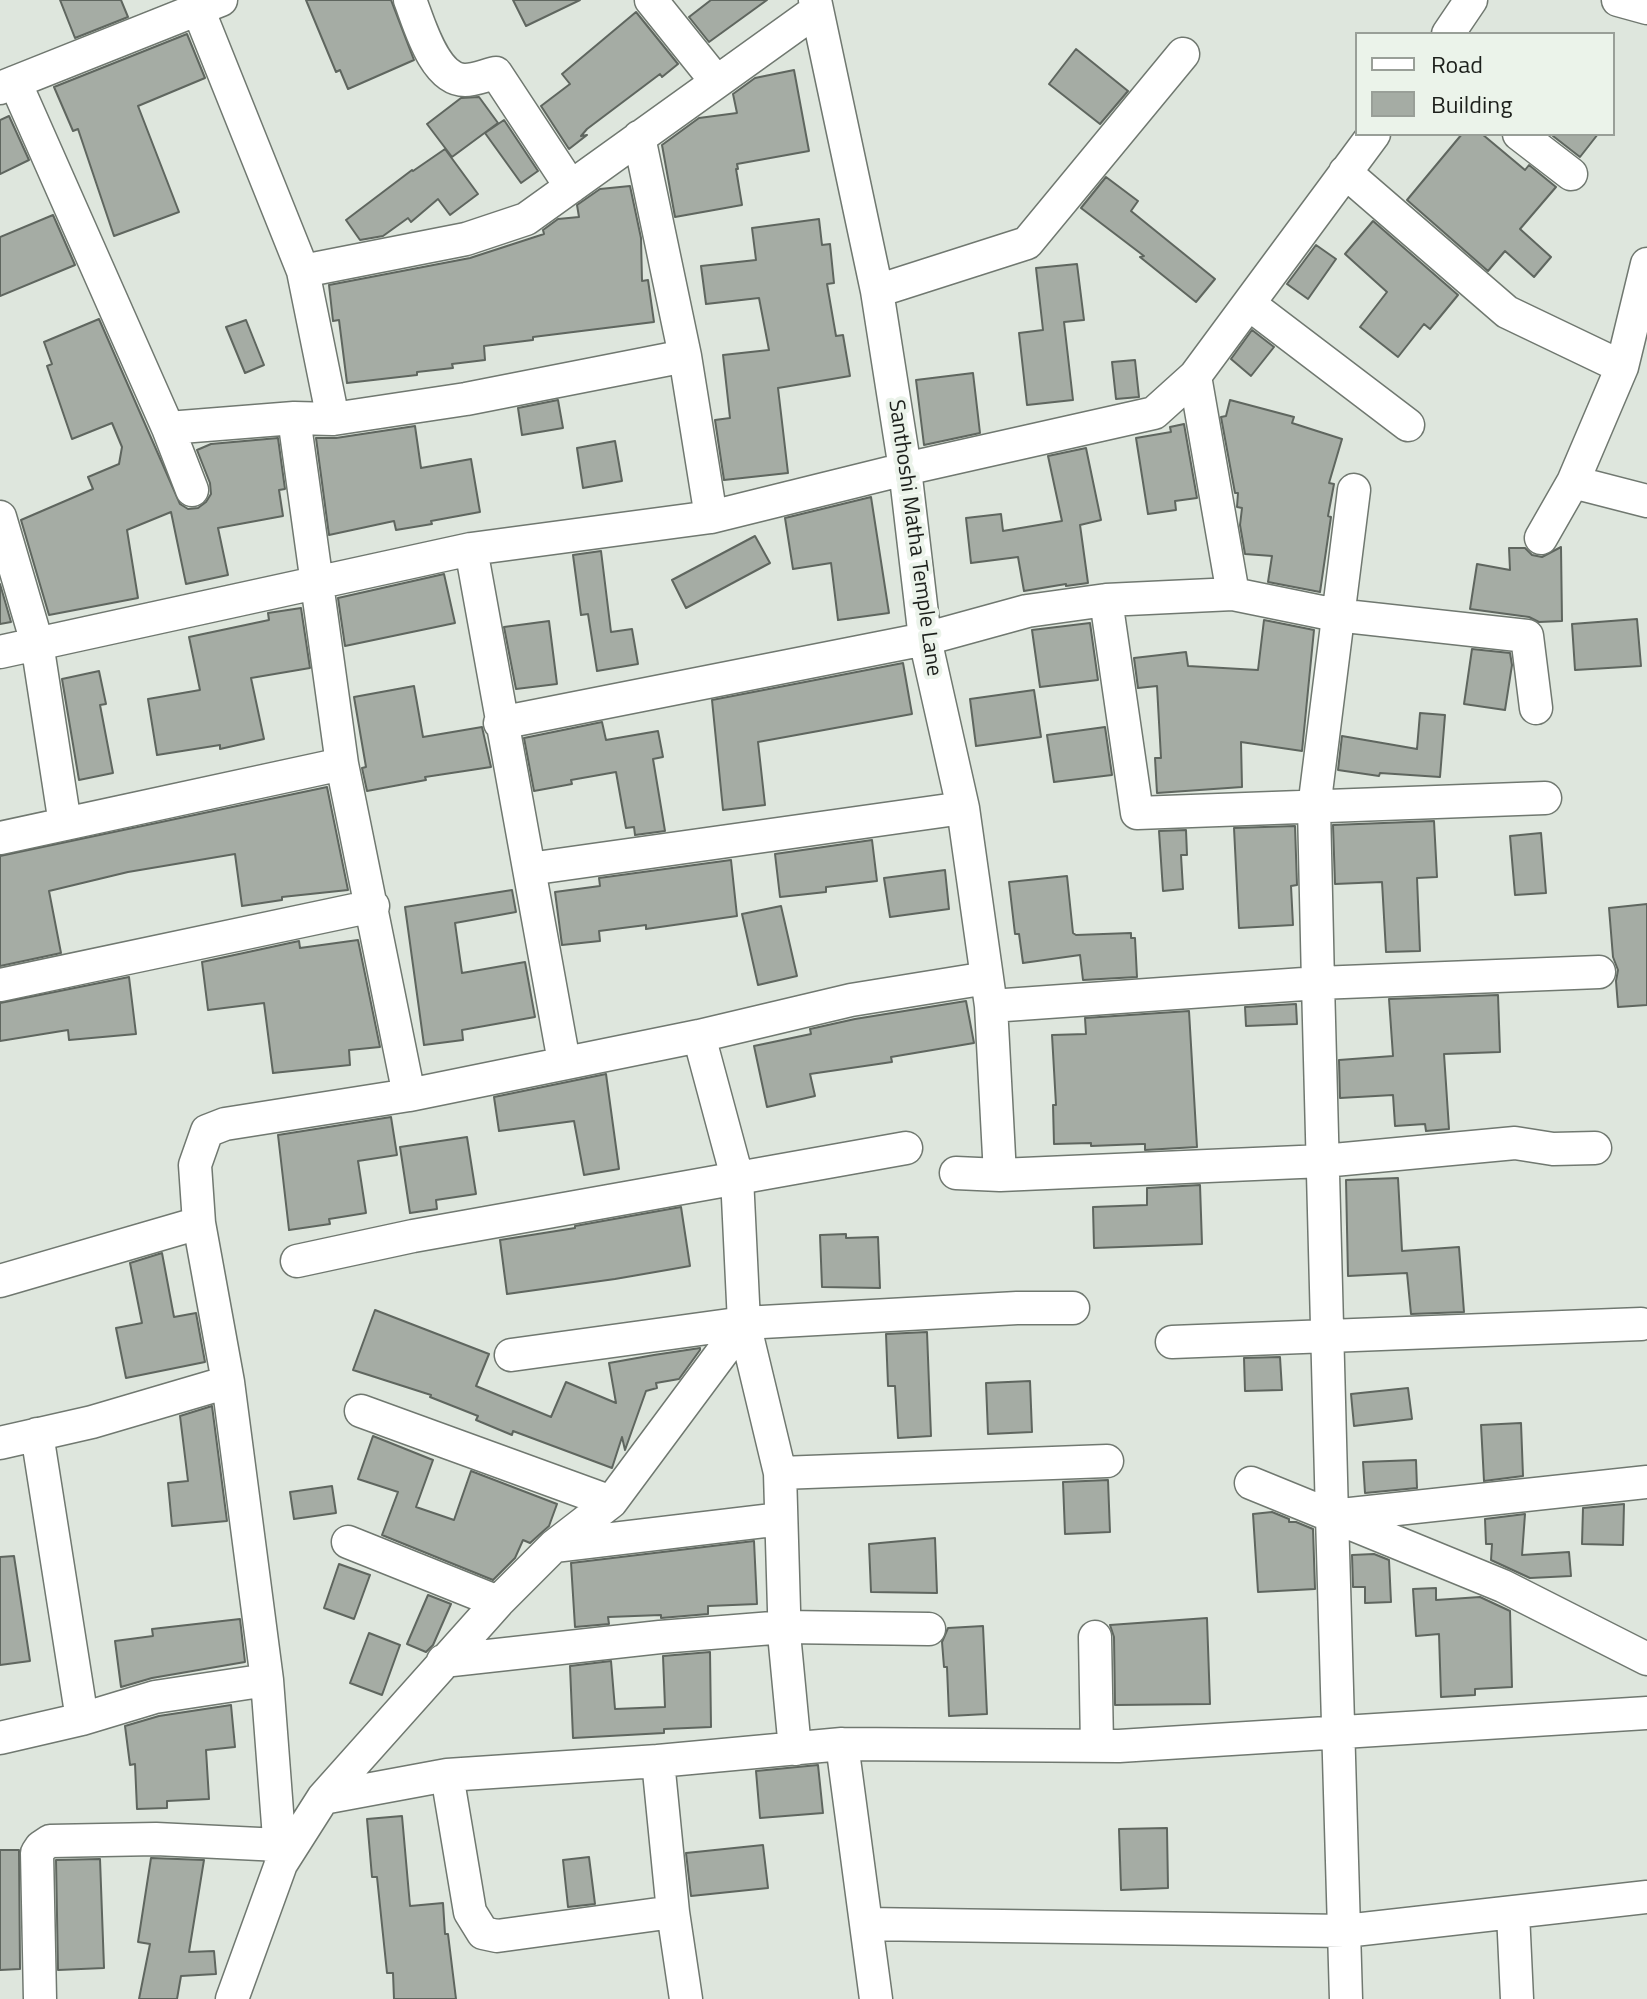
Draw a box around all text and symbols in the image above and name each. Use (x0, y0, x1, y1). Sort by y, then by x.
legend (1355, 32, 1615, 136)
text: Road (1431, 46, 1483, 82)
text: Building (1431, 86, 1513, 122)
street label: Santhoshi Matha Temple Lane (882, 398, 946, 678)

